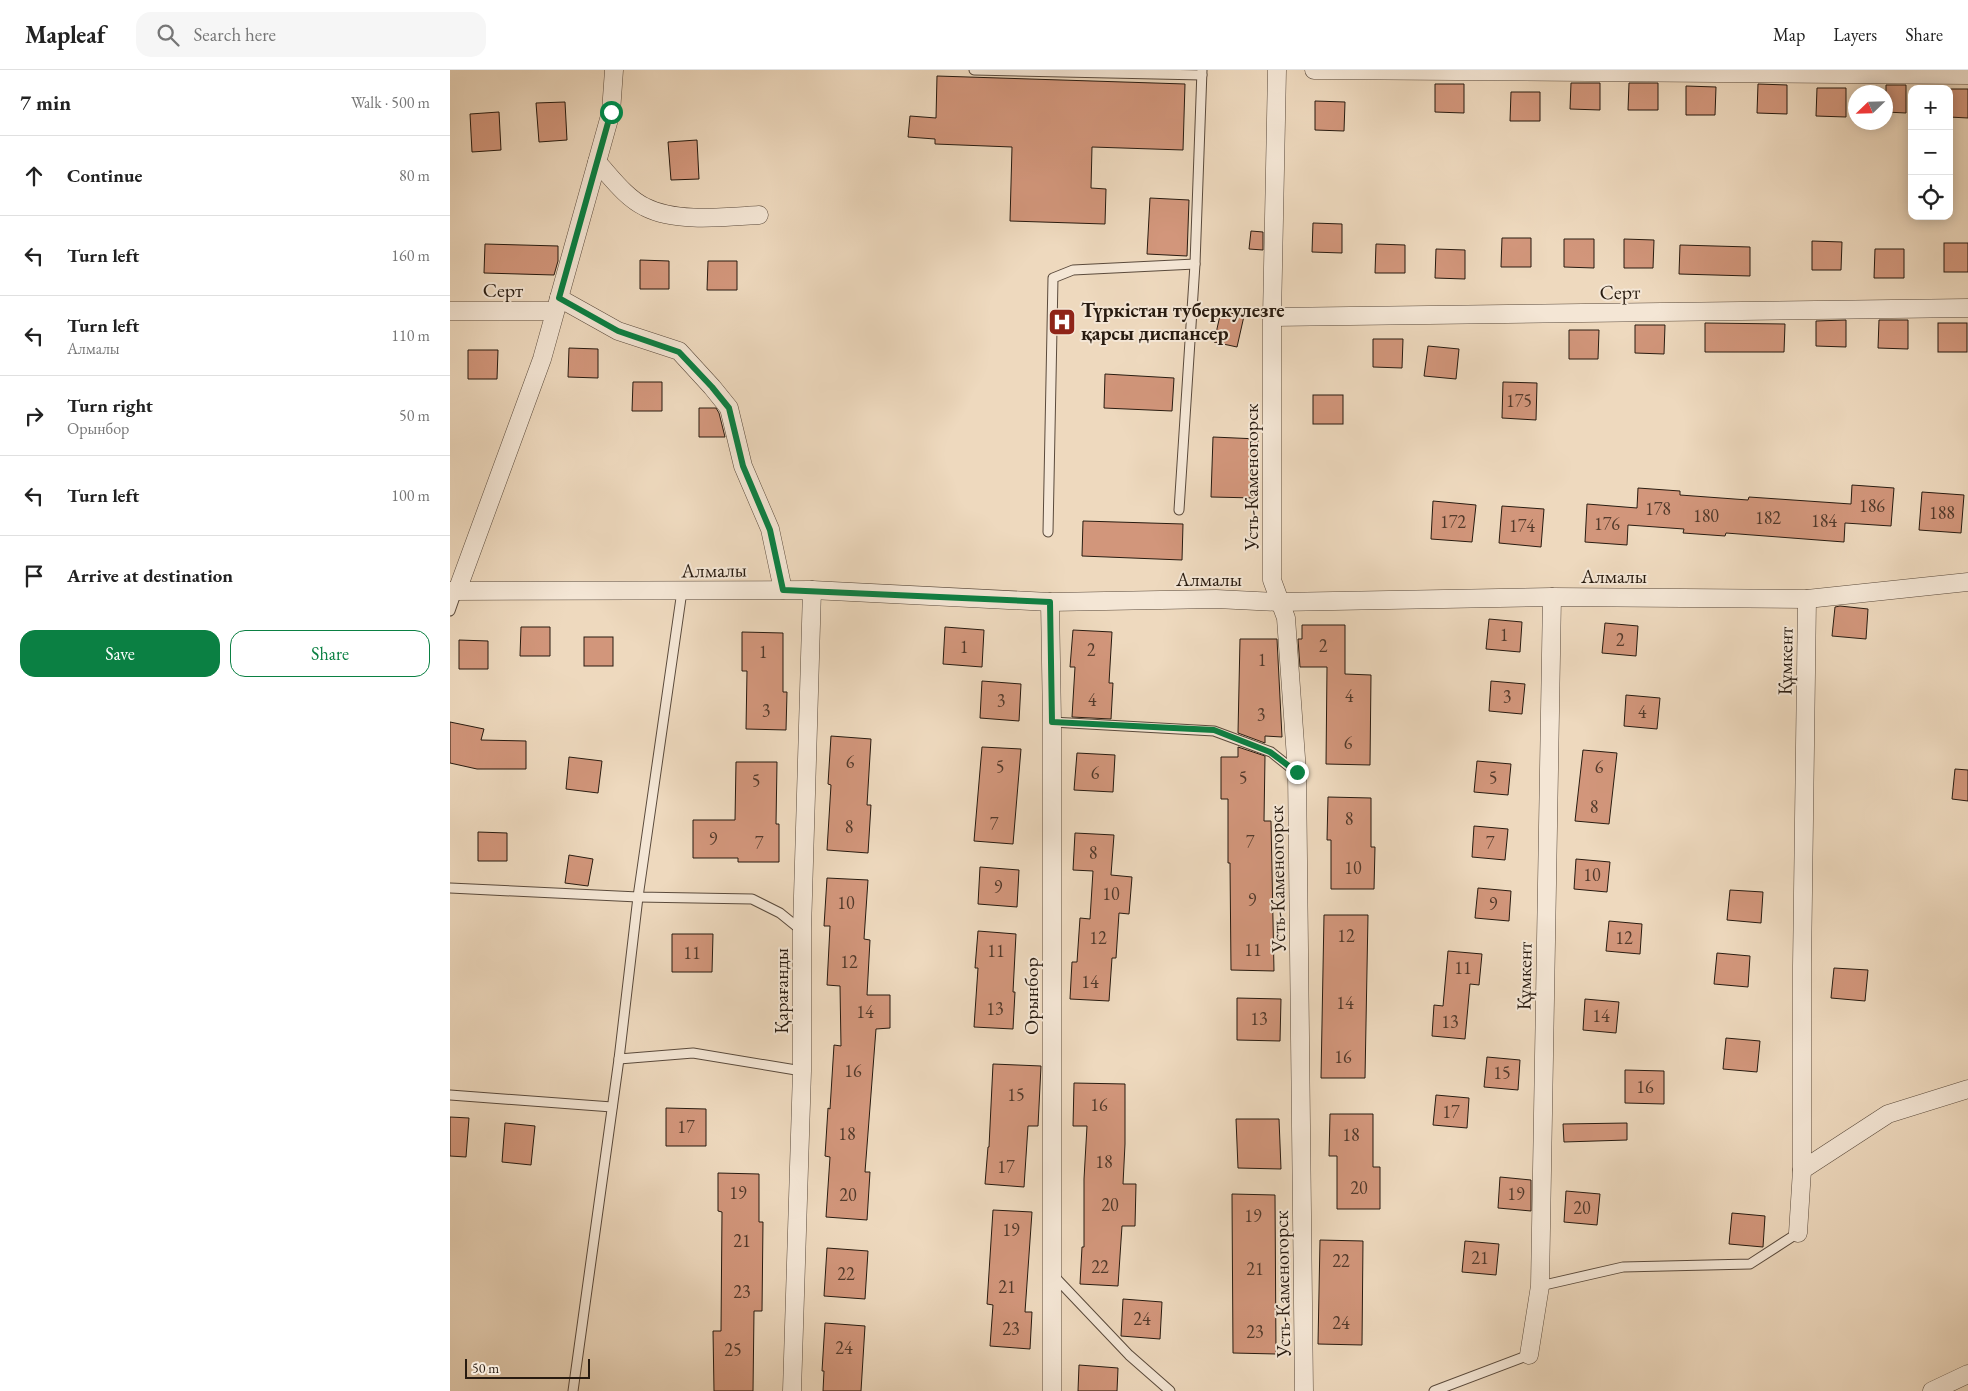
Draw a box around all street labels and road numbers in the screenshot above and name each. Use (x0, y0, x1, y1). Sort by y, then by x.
street label: Серт (483, 277, 523, 303)
street label: Серт (1599, 279, 1641, 305)
street label: Усть-Каменогорск (1238, 403, 1264, 552)
street label: Алмалы (680, 556, 747, 584)
street label: Алмалы (1580, 563, 1647, 589)
street label: Алмалы (1175, 566, 1242, 592)
street label: Құмкент (1771, 626, 1799, 696)
street label: Усть-Каменогорск (1263, 805, 1291, 954)
street label: Құмкент (1510, 941, 1538, 1011)
street label: Қарағанды (768, 948, 794, 1034)
street label: Орынбор (1018, 957, 1044, 1035)
street label: Усть-Каменогорск (1268, 1210, 1296, 1359)

